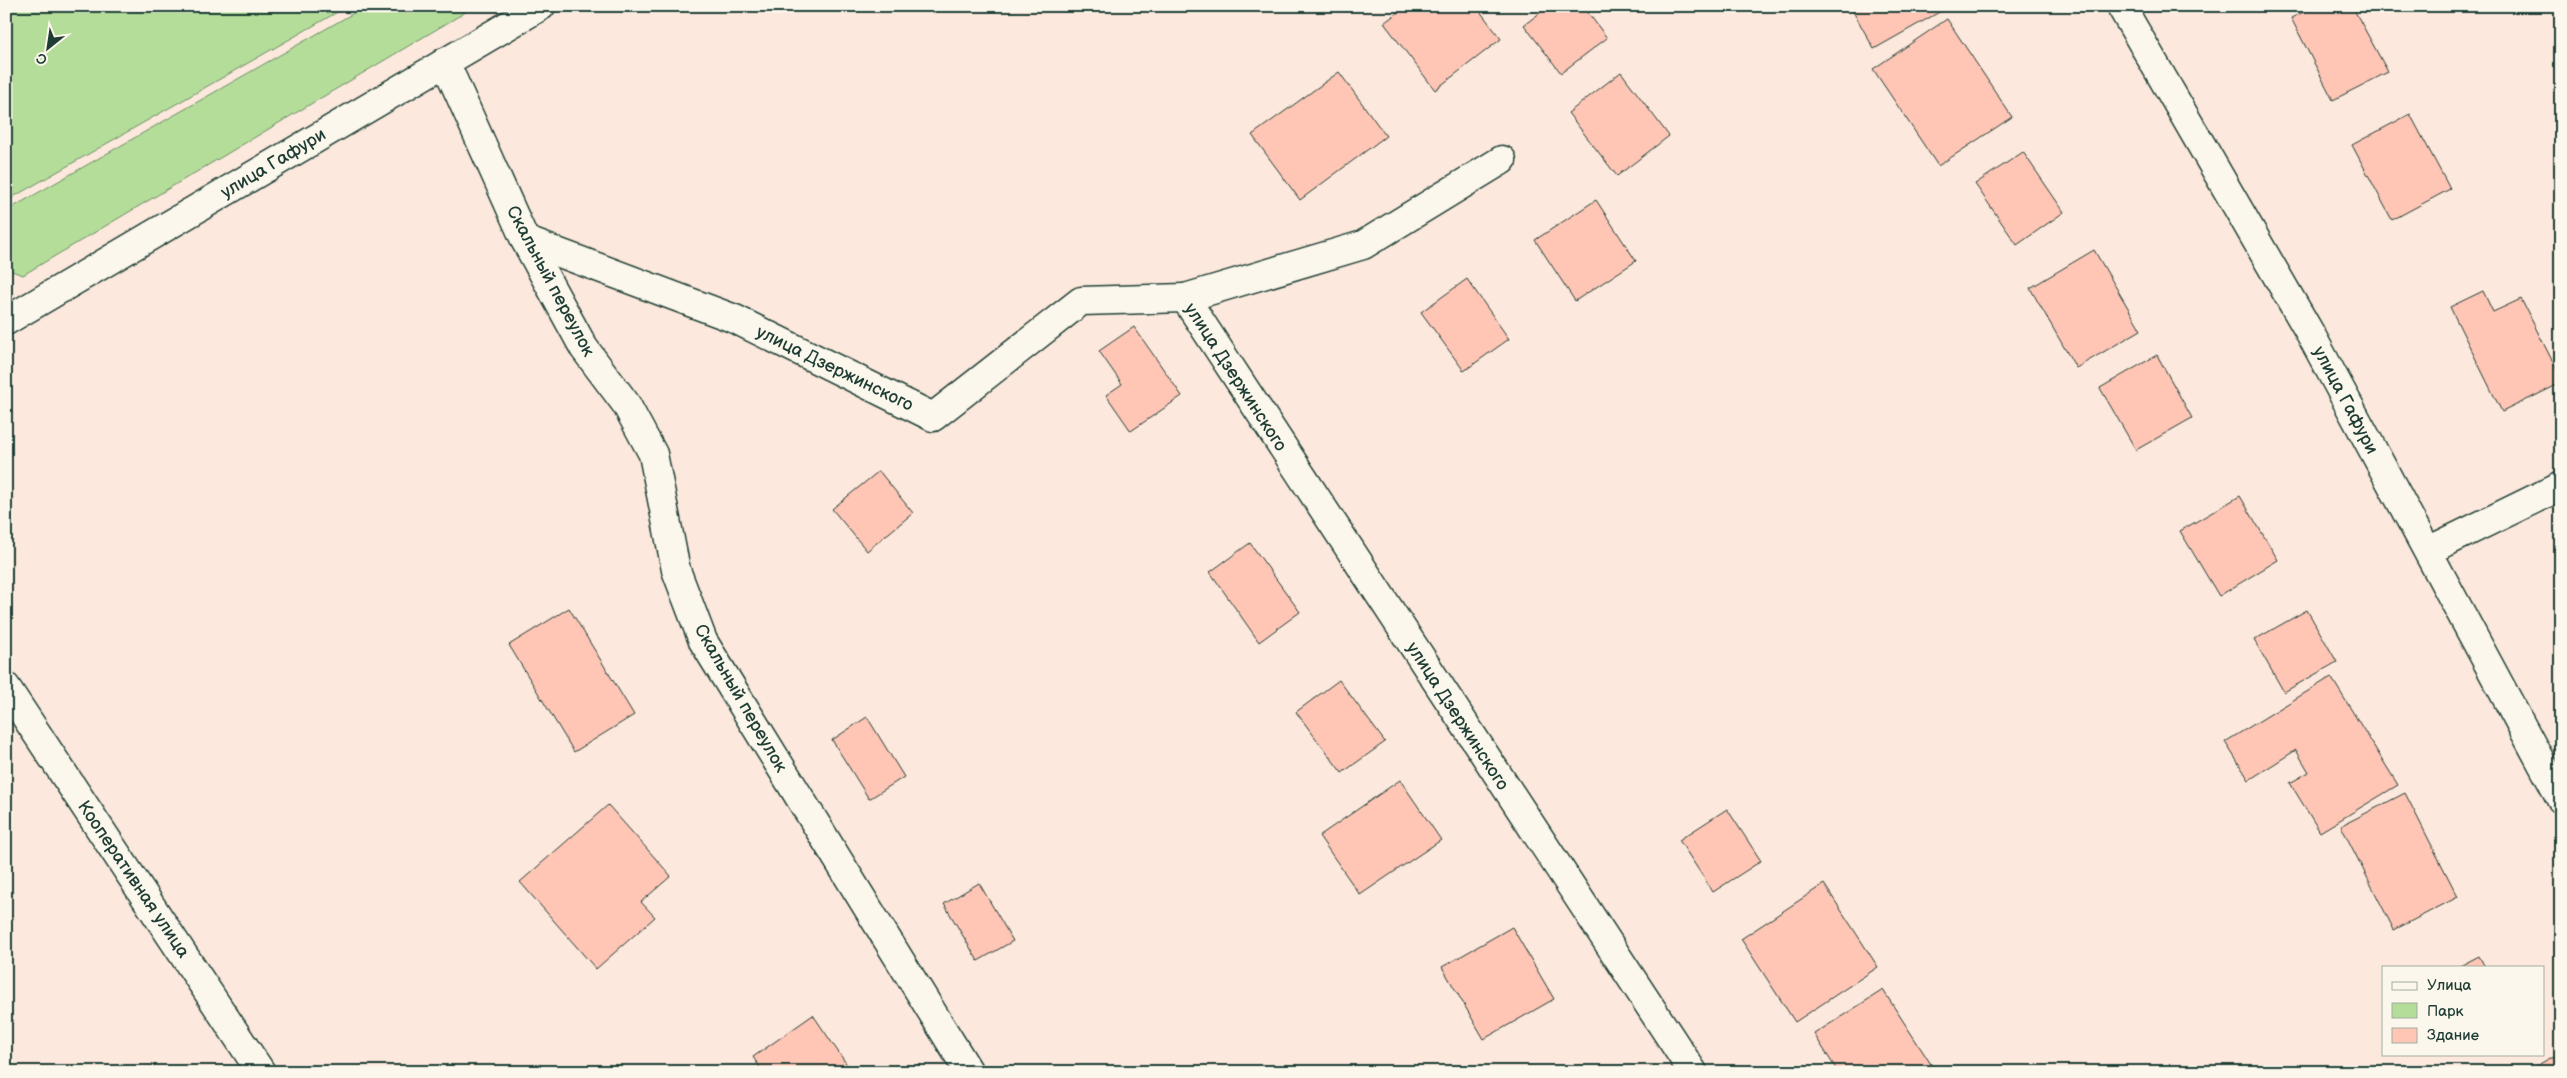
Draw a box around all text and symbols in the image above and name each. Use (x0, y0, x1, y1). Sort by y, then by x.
north arrow (22, 22, 72, 72)
text: С (33, 49, 50, 69)
street label: улица Гафури (217, 124, 330, 203)
street label: Скальный переулок (502, 202, 599, 361)
street label: улица Дзержинского (1180, 299, 1291, 455)
street label: улица Дзержинского (753, 321, 917, 416)
street label: улица Гафури (2308, 343, 2383, 458)
street label: Скальный переулок (690, 620, 792, 776)
street label: улица Дзержинского (1402, 638, 1513, 794)
street label: Кооперативная улица (73, 797, 194, 962)
legend (2382, 966, 2544, 1056)
text: Улица (2427, 976, 2472, 995)
text: Парк (2427, 1002, 2464, 1021)
text: Здание (2427, 1026, 2479, 1045)

